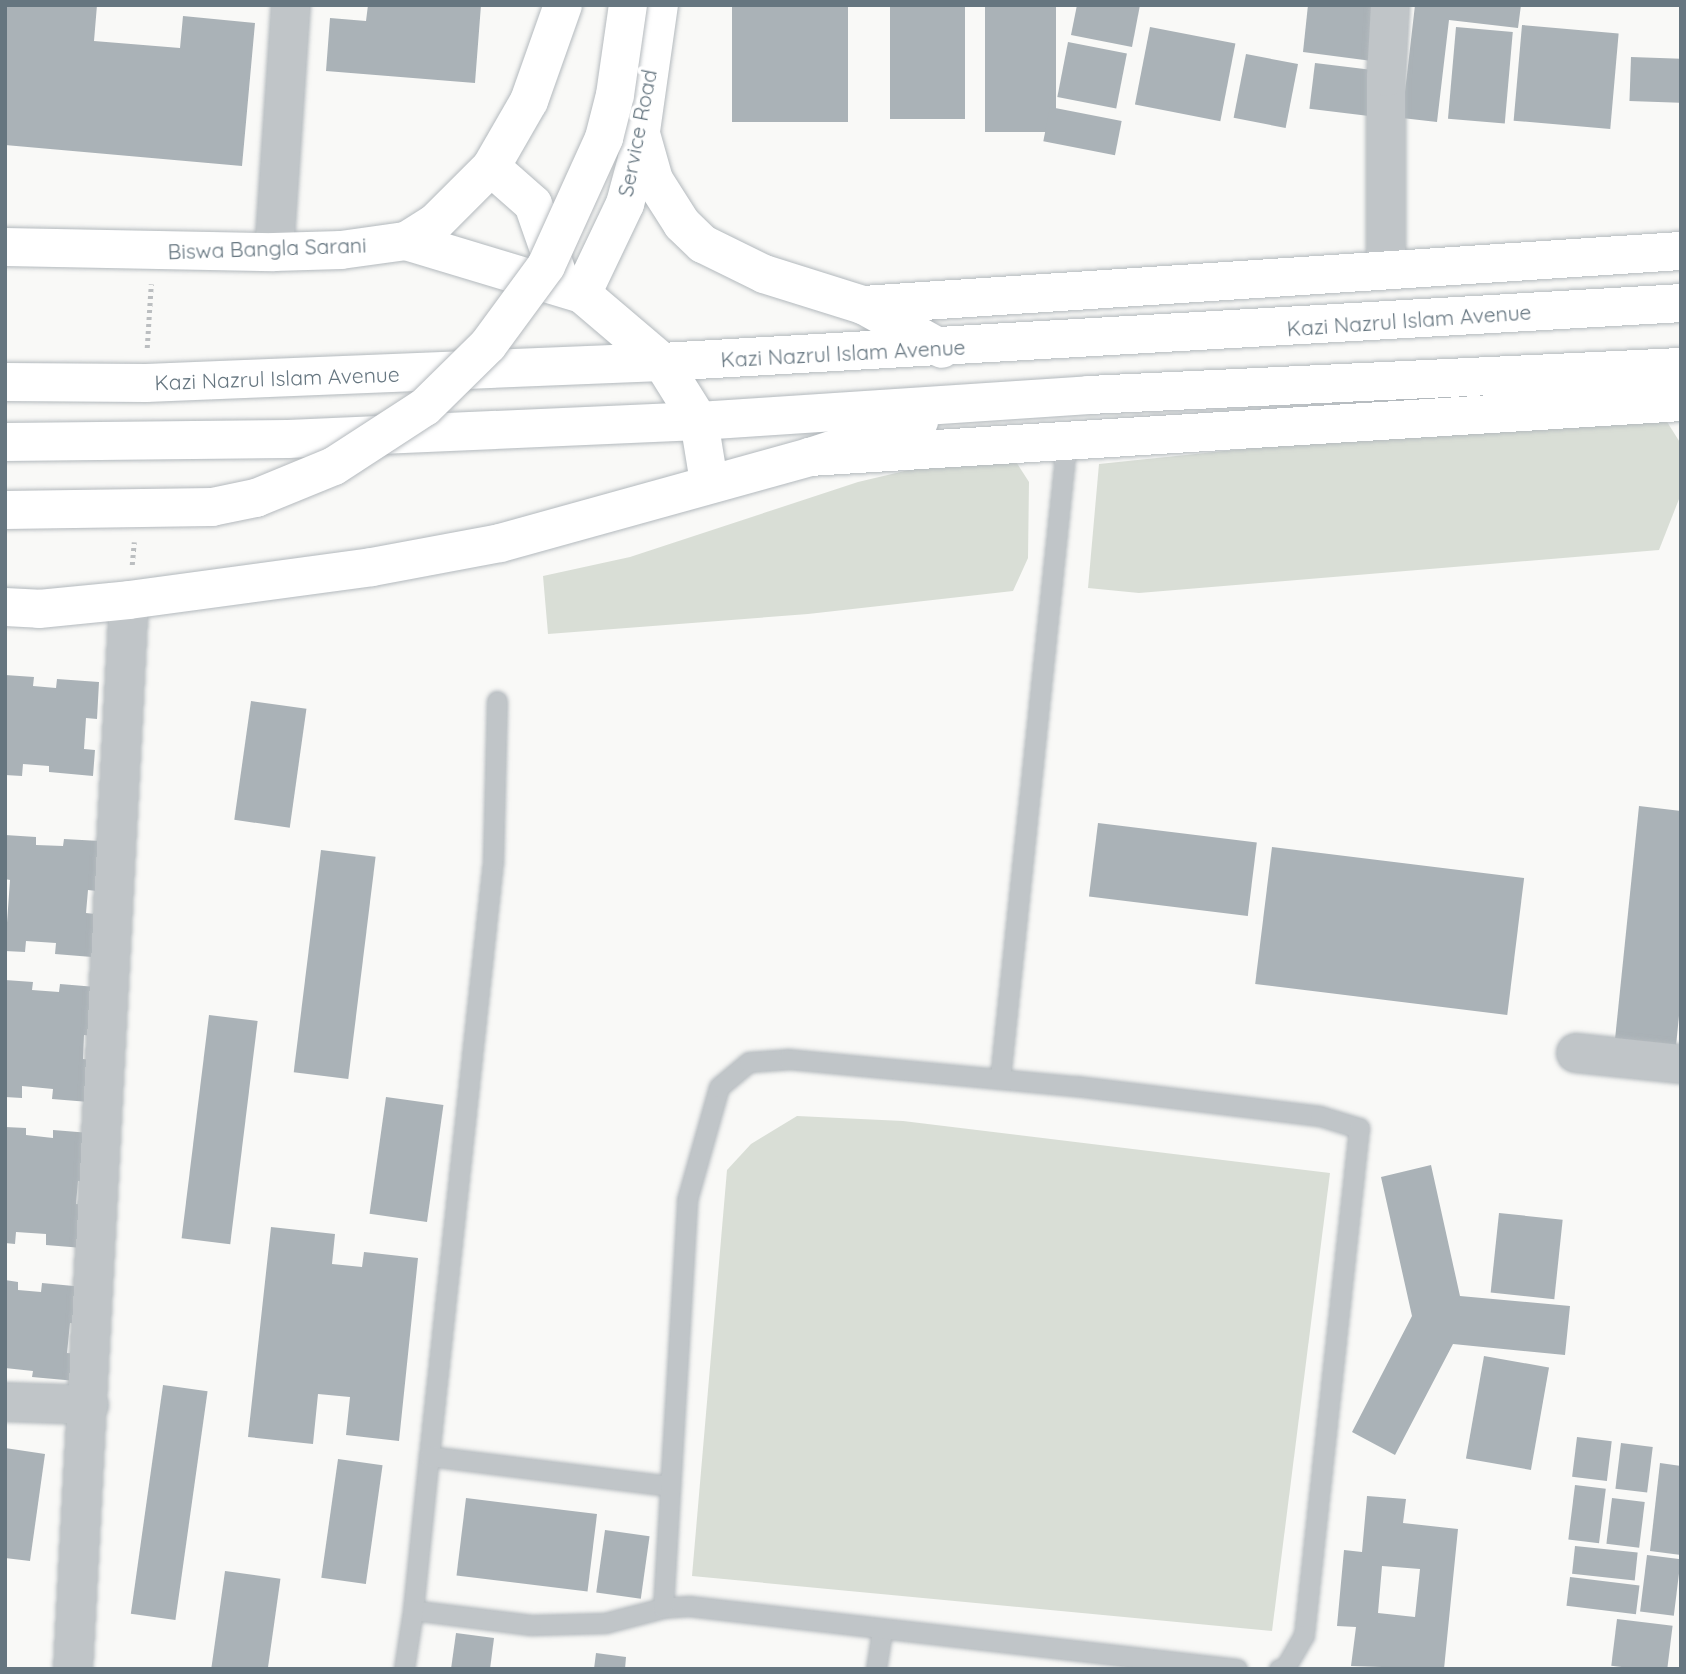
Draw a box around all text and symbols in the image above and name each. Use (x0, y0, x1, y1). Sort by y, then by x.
street label: Service Road (612, 67, 662, 199)
street label: Biswa Bangla Sarani (167, 232, 367, 264)
street label: Kazi Nazrul Islam Avenue (1286, 299, 1532, 341)
street label: Kazi Nazrul Islam Avenue (720, 334, 966, 372)
street label: Kazi Nazrul Islam Avenue (154, 361, 400, 395)

